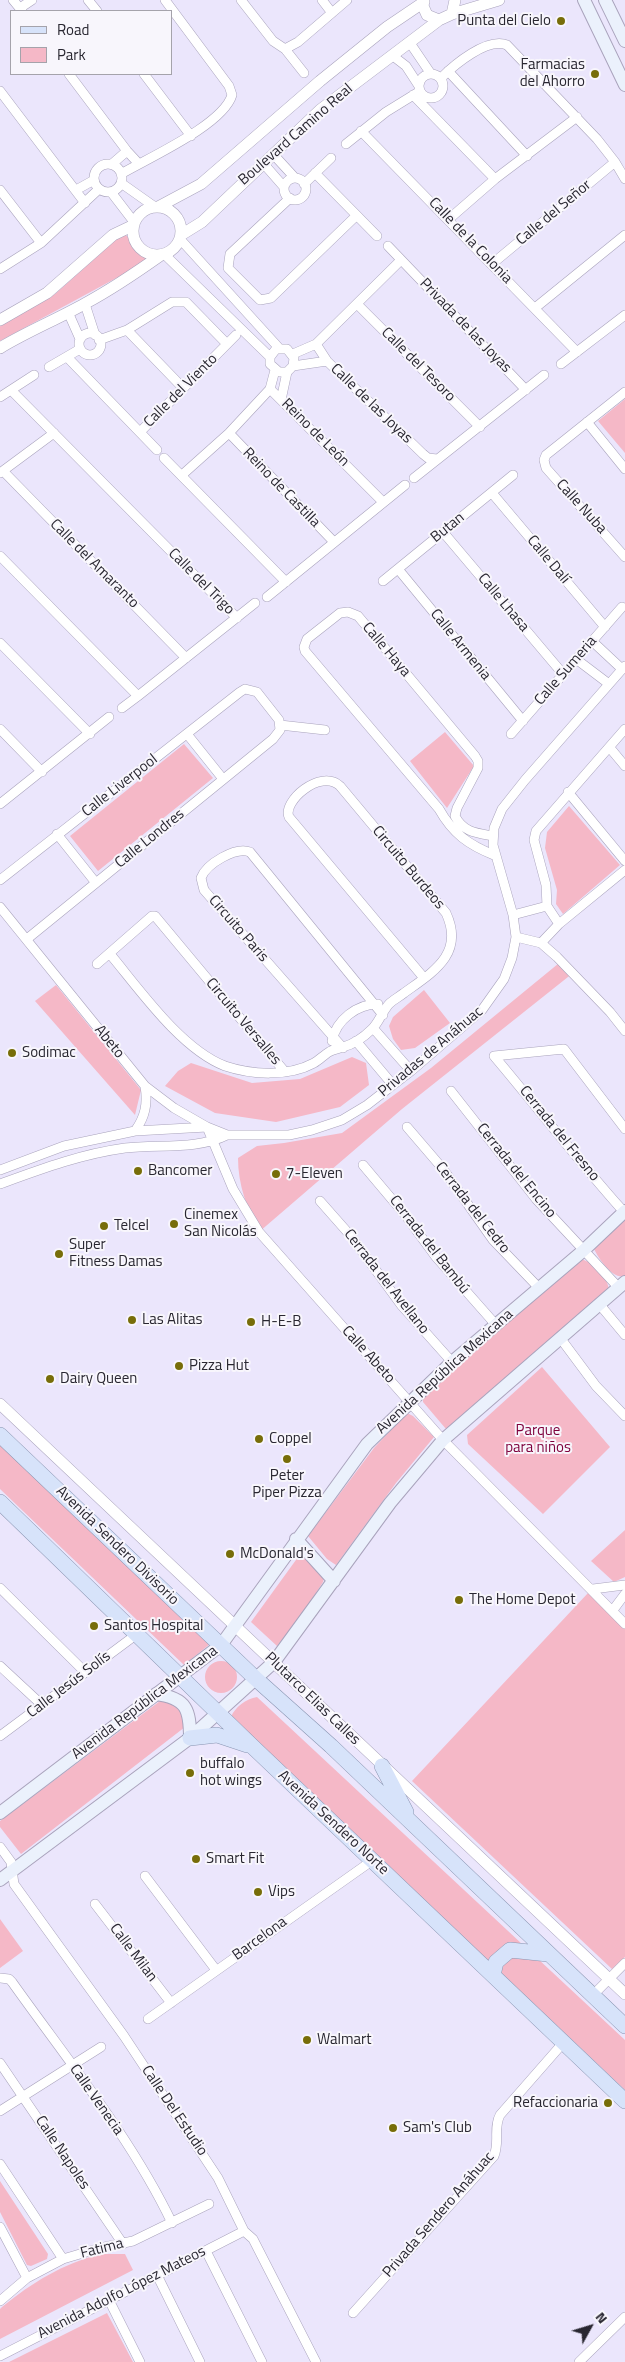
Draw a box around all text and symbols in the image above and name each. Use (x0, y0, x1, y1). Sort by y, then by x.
legend (10, 10, 172, 75)
place label: Punta del Cielo (457, 12, 551, 30)
marker: Punta del Cielo (555, 15, 567, 27)
text: Road (57, 18, 89, 41)
text: Park (57, 43, 86, 66)
place label: Farmacias del Ahorro (520, 56, 585, 91)
marker: Farmacias del Ahorro (589, 68, 601, 80)
street label: Boulevard Camino Real (235, 81, 357, 189)
street label: Calle del Señor (513, 176, 595, 250)
street label: Calle de la Colonia (424, 194, 516, 288)
street label: Privada de las Joyas (415, 275, 515, 377)
street label: Calle del Tesoro (377, 324, 459, 406)
street label: Calle del Viento (141, 351, 221, 431)
street label: Calle de las Joyas (326, 360, 416, 448)
street label: Reino de León (277, 395, 353, 471)
street label: Reino de Castilla (239, 444, 323, 532)
street label: Calle Nuba (552, 476, 610, 538)
street label: Butan (428, 509, 468, 547)
street label: Calle del Amaranto (46, 516, 142, 612)
street label: Calle Dalí (523, 532, 573, 588)
street label: Calle del Trigo (164, 545, 238, 619)
street label: Calle Lhasa (473, 570, 533, 636)
street label: Calle Armenia (426, 606, 494, 684)
street label: Calle Haya (358, 619, 414, 681)
street label: Calle Sumeria (531, 633, 601, 709)
street label: Calle Liverpool (79, 751, 161, 821)
street label: Calle Londres (112, 806, 188, 872)
street label: Circuito Burdeos (368, 823, 448, 913)
street label: Circuito Paris (204, 892, 272, 966)
street label: Circuito Versalles (201, 975, 285, 1069)
street label: Privadas de Anáhuac (375, 1003, 487, 1101)
street label: Abeto (90, 1022, 128, 1062)
place label: Sodimac (22, 1044, 76, 1062)
marker: Sodimac (6, 1047, 18, 1059)
street label: Cerrada del Fresno (515, 1083, 603, 1185)
street label: Cerrada del Encino (472, 1120, 560, 1222)
street label: Cerrada del Cedro (431, 1159, 513, 1257)
place label: Bancomer (148, 1162, 212, 1180)
marker: Bancomer (132, 1165, 144, 1177)
place label: 7-Eleven (286, 1165, 343, 1183)
marker: 7-Eleven (270, 1168, 282, 1180)
street label: Cerrada del Bambú (385, 1192, 473, 1298)
place label: Cinemex San Nicolás (184, 1206, 257, 1241)
place label: Telcel (114, 1217, 149, 1235)
marker: Cinemex San Nicolás (168, 1218, 180, 1230)
marker: Telcel (98, 1220, 110, 1232)
street label: Cerrada del Avellano (339, 1226, 433, 1338)
place label: Super Fitness Damas (69, 1236, 163, 1271)
marker: Super Fitness Damas (53, 1248, 65, 1260)
street label: Avenida República Mexicana (373, 1306, 517, 1438)
place label: Las Alitas (142, 1311, 202, 1329)
place label: H-E-B (261, 1313, 301, 1331)
marker: Las Alitas (126, 1314, 138, 1326)
marker: H-E-B (245, 1316, 257, 1328)
street label: Calle Abeto (338, 1323, 398, 1387)
place label: Pizza Hut (189, 1357, 249, 1375)
marker: Pizza Hut (173, 1360, 185, 1372)
place label: Dairy Queen (60, 1370, 137, 1388)
marker: Dairy Queen (44, 1373, 56, 1385)
park label: Parque para niños (505, 1422, 571, 1457)
place label: Coppel (269, 1430, 312, 1448)
marker: Coppel (253, 1433, 265, 1445)
marker: Peter Piper Pizza (281, 1453, 293, 1465)
place label: Peter Piper Pizza (252, 1467, 322, 1502)
street label: Avenida Sendero Divisorio (52, 1483, 182, 1609)
place label: McDonald's (240, 1545, 314, 1563)
marker: McDonald's (224, 1548, 236, 1560)
place label: The Home Depot (469, 1591, 575, 1609)
marker: The Home Depot (453, 1594, 465, 1606)
place label: Santos Hospital (104, 1617, 203, 1635)
marker: Santos Hospital (88, 1620, 100, 1632)
street label: Avenida República Mexicana (69, 1642, 221, 1764)
street label: Calle Jesús Solís (24, 1648, 114, 1722)
street label: Plutarco Elias Calles (260, 1649, 364, 1749)
place label: buffalo hot wings (200, 1755, 262, 1790)
marker: buffalo hot wings (184, 1767, 196, 1779)
street label: Avenida Sendero Norte (274, 1767, 392, 1879)
place label: Smart Fit (206, 1850, 264, 1868)
marker: Smart Fit (190, 1853, 202, 1865)
place label: Vips (268, 1883, 295, 1901)
marker: Vips (252, 1886, 264, 1898)
street label: Barcelona (229, 1913, 291, 1965)
street label: Calle Milan (105, 1920, 161, 1986)
place label: Walmart (317, 2031, 372, 2049)
marker: Walmart (301, 2034, 313, 2046)
street label: Calle Venecia (65, 2061, 127, 2139)
street label: Calle Del Estudio (137, 2062, 211, 2160)
place label: Refaccionaria (513, 2094, 598, 2112)
marker: Refaccionaria (602, 2097, 614, 2109)
street label: Calle Napoles (31, 2113, 93, 2193)
place label: Sam's Club (403, 2119, 472, 2137)
marker: Sam's Club (387, 2122, 399, 2134)
street label: Privada Sendero Anáhuac (379, 2148, 499, 2282)
street label: Fatima (79, 2235, 125, 2263)
street label: Avenida Adolfo López Mateos (35, 2243, 209, 2343)
north arrow (565, 2302, 615, 2352)
text: N (591, 2307, 613, 2328)

